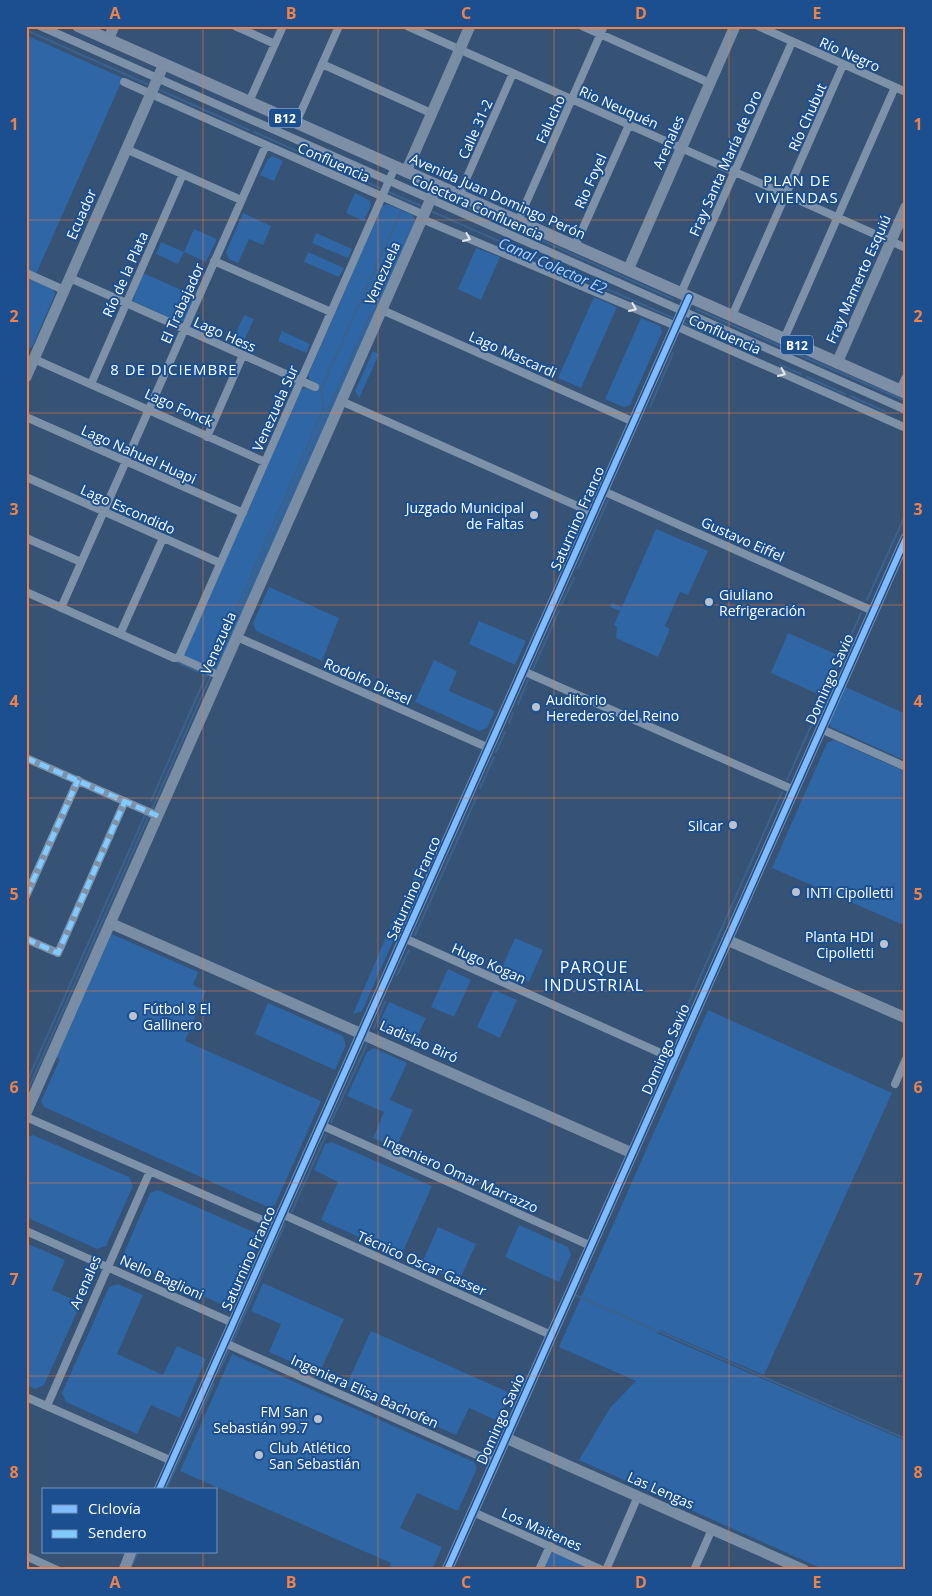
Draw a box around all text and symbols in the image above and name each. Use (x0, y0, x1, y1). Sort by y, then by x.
text: A (109, 2, 121, 24)
text: B (286, 2, 296, 24)
text: C (461, 2, 471, 24)
text: D (635, 2, 647, 24)
text: E (813, 2, 822, 24)
street label: Río Negro (817, 32, 883, 76)
street label: Río Chubut (784, 80, 830, 154)
street label: Rio Neuquén (576, 81, 662, 133)
street label: Fray Santa María de Oro (684, 87, 766, 239)
street label: Falucho (531, 92, 569, 146)
street label: Calle 31-2 (453, 96, 497, 162)
road number: B12 (269, 109, 301, 128)
street label: Arenales (648, 112, 688, 172)
text: 1 (9, 113, 19, 135)
text: 1 (913, 113, 923, 135)
street label: Confluencia (295, 138, 373, 186)
street label: Avenida Juan Domingo Perón (407, 149, 589, 243)
street label: Rio Foyel (569, 151, 611, 211)
street label: Colectora Confluencia (409, 169, 547, 245)
district label: PLAN DE VIVIENDAS (755, 170, 839, 207)
street label: Ecuador (61, 185, 101, 242)
street label: Fray Mamerto Esquiú (821, 212, 895, 346)
street label: Río de la Plata (98, 228, 152, 320)
one-way arrow (462, 232, 471, 242)
water label: Canal Colector E2 (496, 232, 610, 298)
street label: Venezuela (360, 239, 404, 307)
street label: El Trabajador (156, 259, 208, 346)
one-way arrow (628, 301, 637, 312)
text: 2 (9, 305, 19, 327)
text: 2 (913, 305, 923, 327)
street label: Confluencia (686, 310, 764, 358)
street label: Lago Hess (191, 312, 259, 356)
street label: Lago Mascardi (466, 326, 560, 382)
road number: B12 (781, 336, 813, 354)
district label: 8 DE DICIEMBRE (110, 359, 238, 379)
street label: Venezuela Sur (247, 362, 303, 454)
one-way arrow (777, 367, 786, 378)
street label: Lago Fonck (142, 383, 217, 431)
street label: Lago Nahuel Huapi (78, 420, 200, 488)
street label: Saturnino Franco (546, 463, 608, 573)
street label: Lago Escondido (78, 480, 178, 538)
text: 3 (9, 498, 19, 520)
place label: Juzgado Municipal de Faltas (404, 498, 524, 533)
text: 3 (913, 498, 923, 520)
marker: Juzgado Municipal de Faltas (528, 509, 540, 521)
street label: Gustavo Eiffel (698, 512, 788, 566)
place label: Giuliano Refrigeración (719, 585, 806, 620)
marker: Giuliano Refrigeración (703, 596, 715, 608)
street label: Venezuela (196, 609, 240, 677)
street label: Domingo Savio (800, 630, 858, 728)
street label: Rodolfo Diesel (321, 653, 415, 709)
text: 4 (9, 690, 19, 712)
place label: Auditorio Herederos del Reino (546, 690, 679, 725)
text: 4 (913, 690, 923, 712)
marker: Auditorio Herederos del Reino (530, 701, 542, 713)
place label: Silcar (688, 816, 723, 835)
marker: Silcar (727, 819, 739, 831)
street label: Saturnino Franco (382, 833, 444, 943)
text: 5 (9, 883, 19, 905)
place label: INTI Cipolletti (806, 883, 894, 902)
text: 5 (913, 883, 923, 905)
marker: INTI Cipolletti (790, 886, 802, 898)
place label: Planta HDI Cipolletti (805, 927, 874, 962)
street label: Hugo Kogan (449, 938, 529, 988)
marker: Planta HDI Cipolletti (878, 938, 890, 950)
district label: PARQUE INDUSTRIAL (544, 956, 644, 996)
place label: Fútbol 8 El Gallinero (143, 999, 211, 1034)
street label: Domingo Savio (636, 1000, 694, 1098)
marker: Fútbol 8 El Gallinero (127, 1010, 139, 1022)
street label: Ladislao Biró (377, 1015, 461, 1067)
text: 6 (9, 1076, 19, 1098)
text: 6 (913, 1076, 923, 1098)
street label: Ingeniero Omar Marrazzo (380, 1131, 542, 1217)
street label: Saturnino Franco (217, 1203, 279, 1313)
street label: Técnico Oscar Gasser (354, 1226, 490, 1300)
street label: Nello Baglioni (117, 1250, 207, 1304)
street label: Arenales (65, 1252, 105, 1312)
text: 7 (9, 1268, 19, 1290)
text: 7 (913, 1268, 923, 1290)
street label: Ingeniera Elisa Bachofen (288, 1350, 442, 1432)
street label: Domingo Savio (471, 1370, 529, 1468)
place label: FM San Sebastián 99.7 (213, 1402, 308, 1437)
marker: FM San Sebastián 99.7 (312, 1413, 324, 1425)
place label: Club Atlético San Sebastián (269, 1438, 360, 1473)
marker: Club Atlético San Sebastián (253, 1449, 265, 1461)
text: 8 (9, 1461, 19, 1483)
text: 8 (913, 1461, 923, 1483)
street label: Las Lengas (625, 1467, 698, 1513)
legend (42, 1488, 218, 1554)
text: Ciclovía (88, 1498, 141, 1518)
street label: Los Maitenes (499, 1503, 585, 1555)
text: Sendero (88, 1522, 147, 1542)
text: A (109, 1571, 121, 1593)
text: B (286, 1571, 296, 1593)
text: C (461, 1571, 471, 1593)
text: D (635, 1571, 647, 1593)
text: E (813, 1571, 822, 1593)

